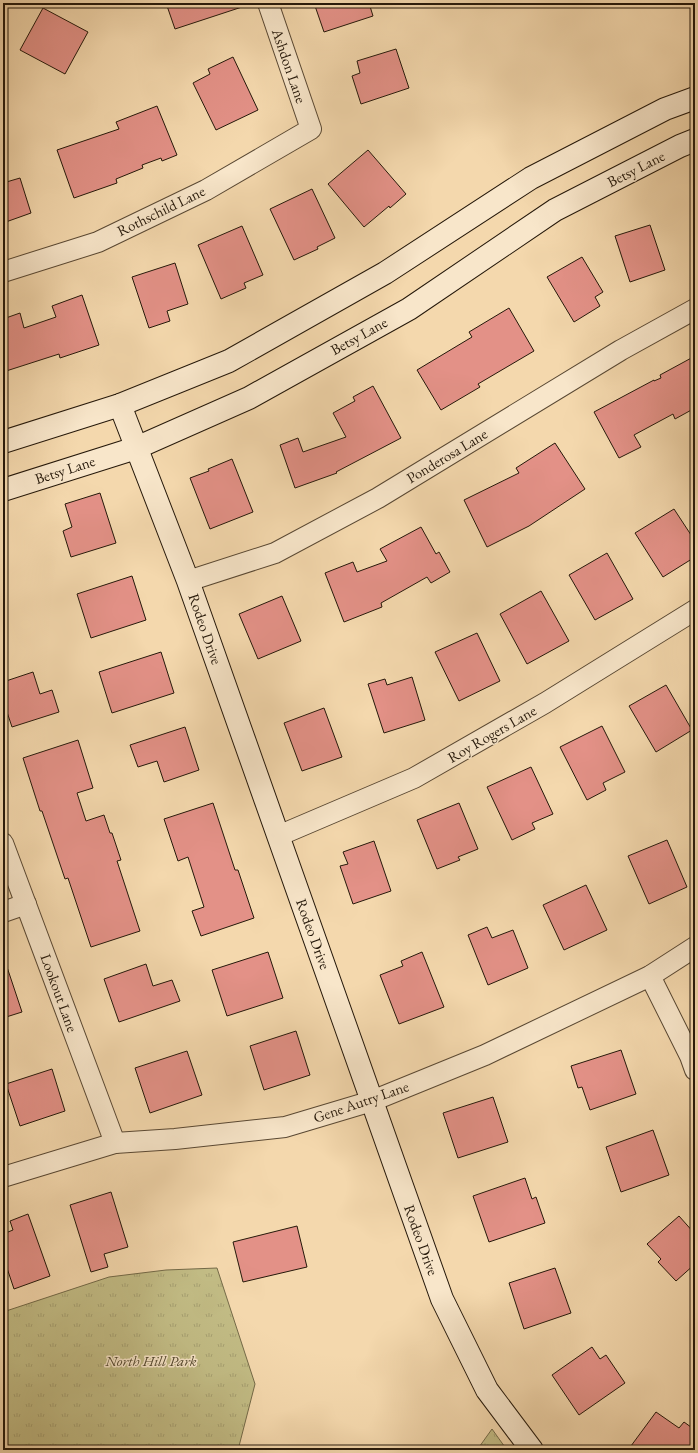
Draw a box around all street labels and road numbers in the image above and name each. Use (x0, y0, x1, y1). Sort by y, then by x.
street label: Ashdon Lane (268, 25, 311, 106)
street label: Betsy Lane (604, 146, 668, 191)
street label: Rothschild Lane (114, 181, 208, 240)
street label: Betsy Lane (327, 312, 391, 359)
street label: Ponderosa Lane (403, 424, 491, 487)
street label: Betsy Lane (32, 451, 97, 488)
street label: Rodeo Drive (184, 591, 227, 667)
street label: Roy Rogers Lane (444, 700, 540, 767)
street label: Rodeo Drive (292, 896, 335, 972)
street label: Lookout Lane (37, 951, 82, 1035)
street label: Gene Autry Lane (311, 1076, 411, 1127)
street label: Rodeo Drive (400, 1202, 443, 1278)

